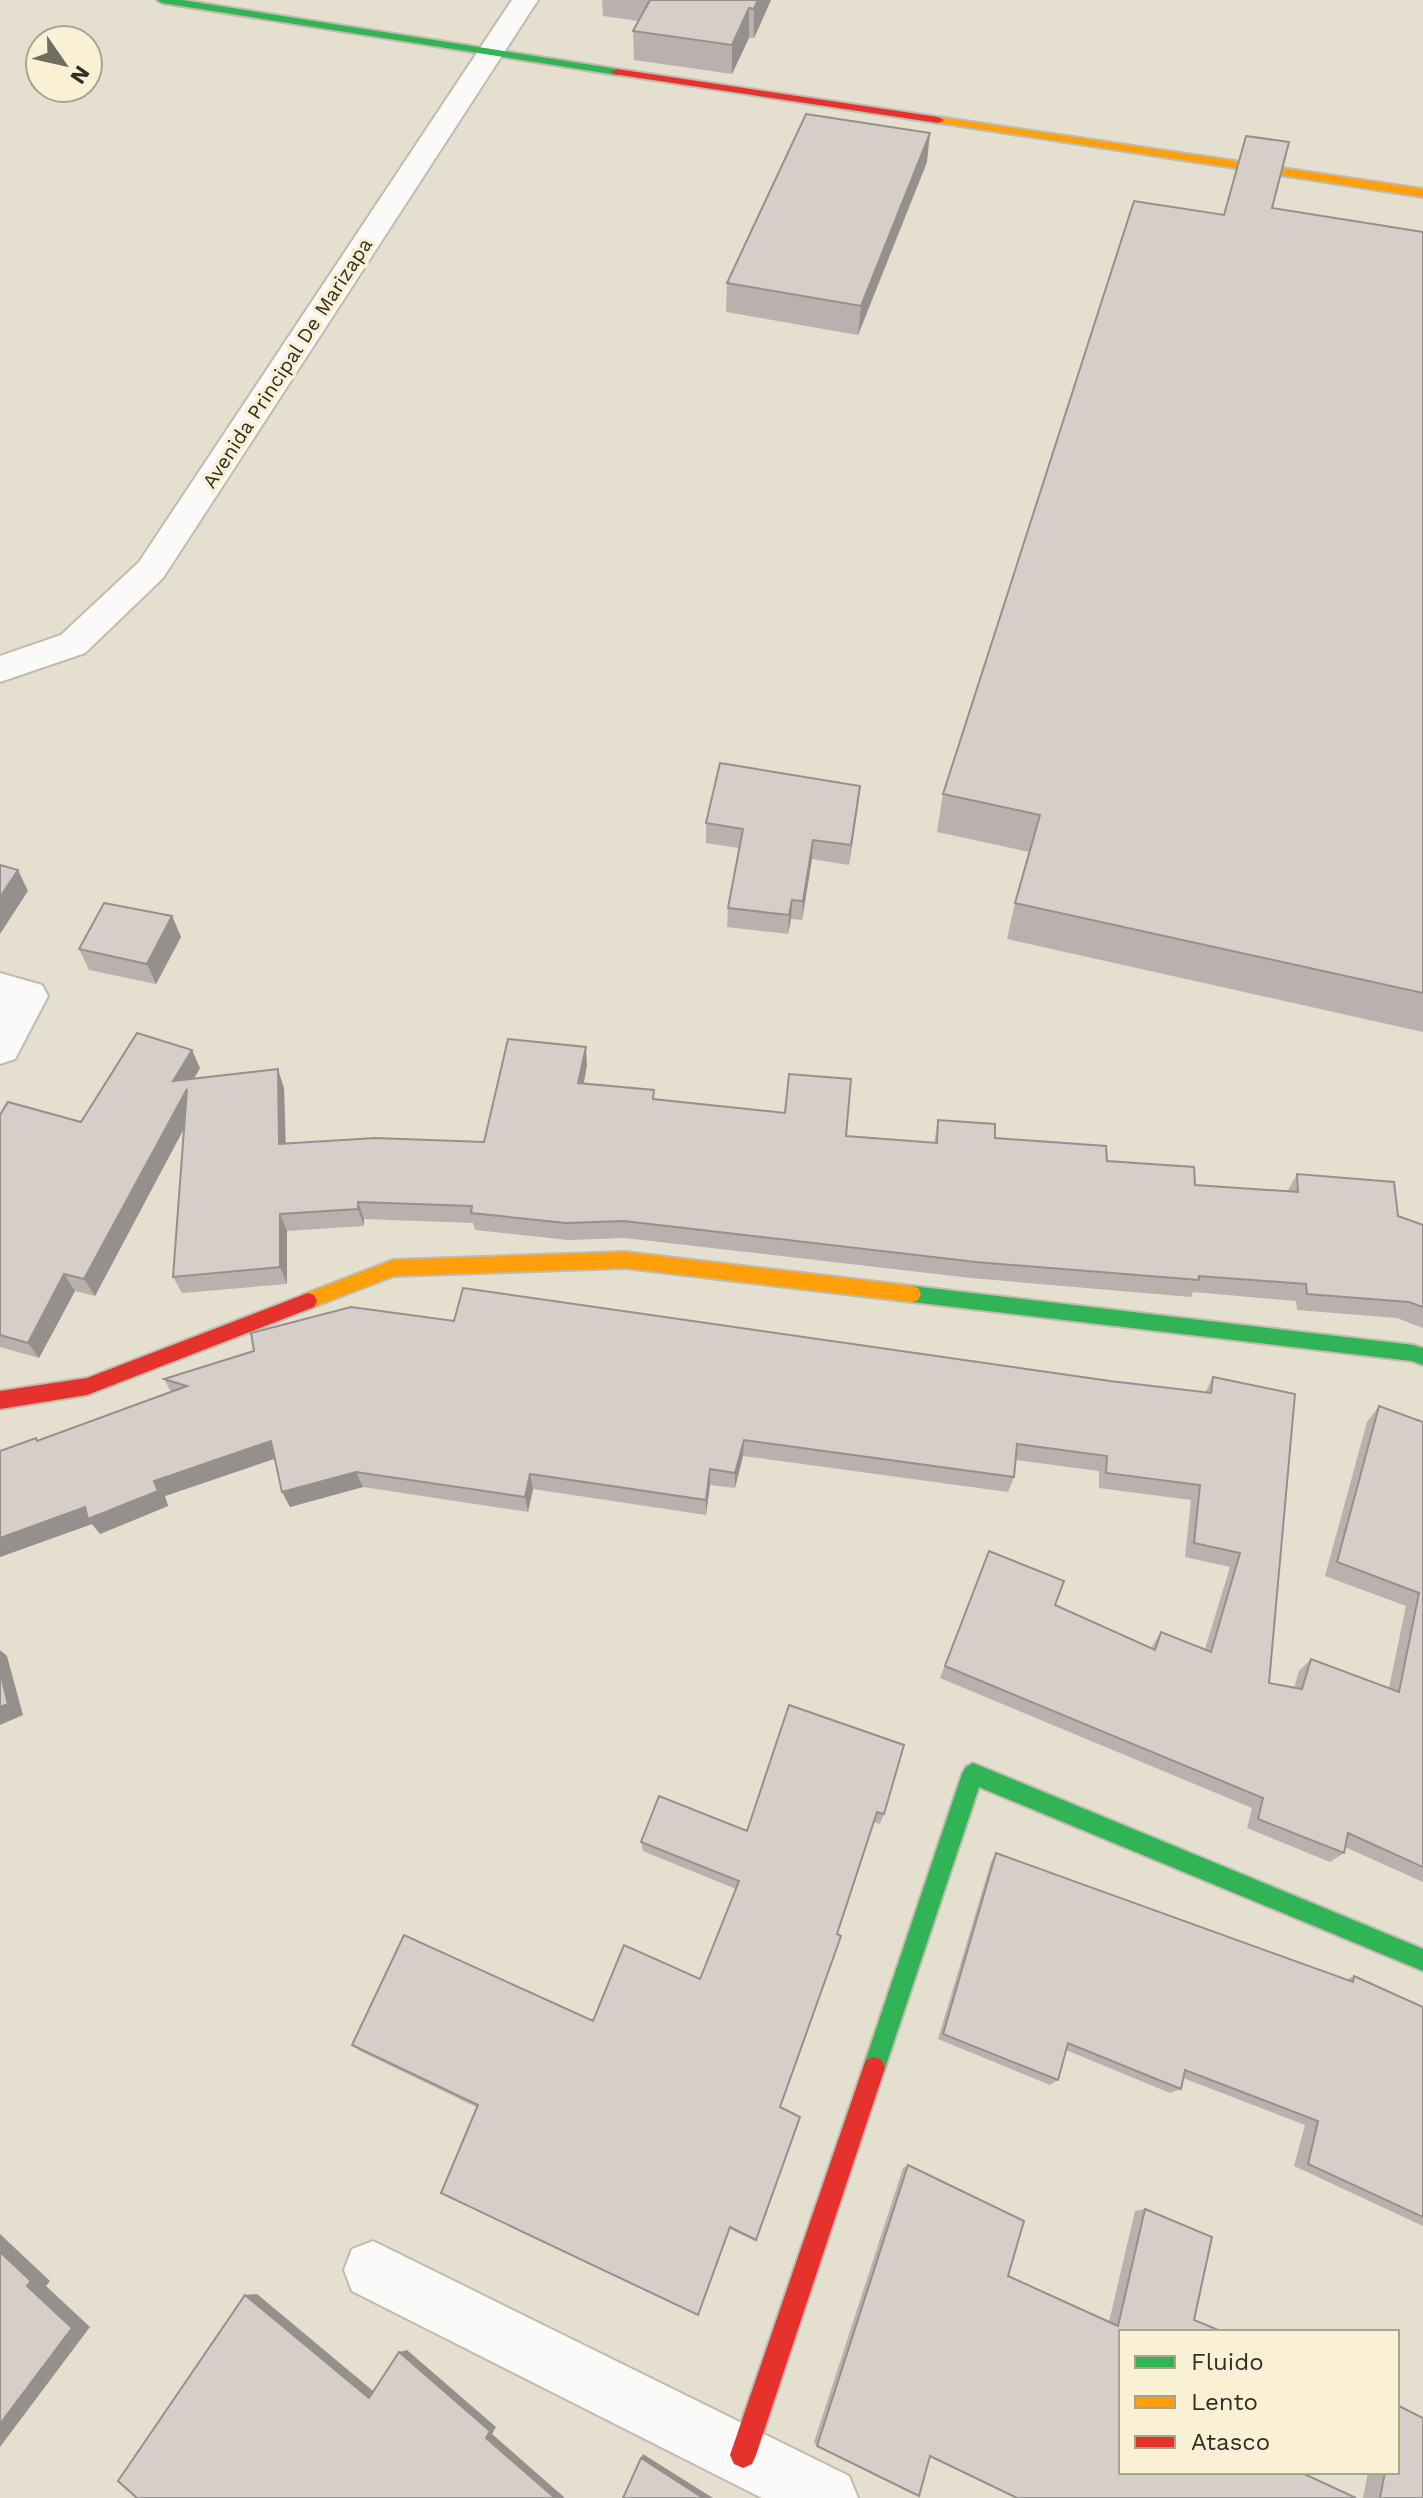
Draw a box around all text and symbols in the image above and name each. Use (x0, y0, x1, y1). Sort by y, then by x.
north arrow (24, 24, 104, 104)
text: N (65, 61, 95, 89)
street label: Avenida Principal De Marizapa (197, 233, 377, 493)
legend (1119, 2330, 1399, 2474)
text: Fluido (1191, 2348, 1264, 2376)
text: Lento (1191, 2388, 1258, 2416)
text: Atasco (1191, 2428, 1270, 2456)

